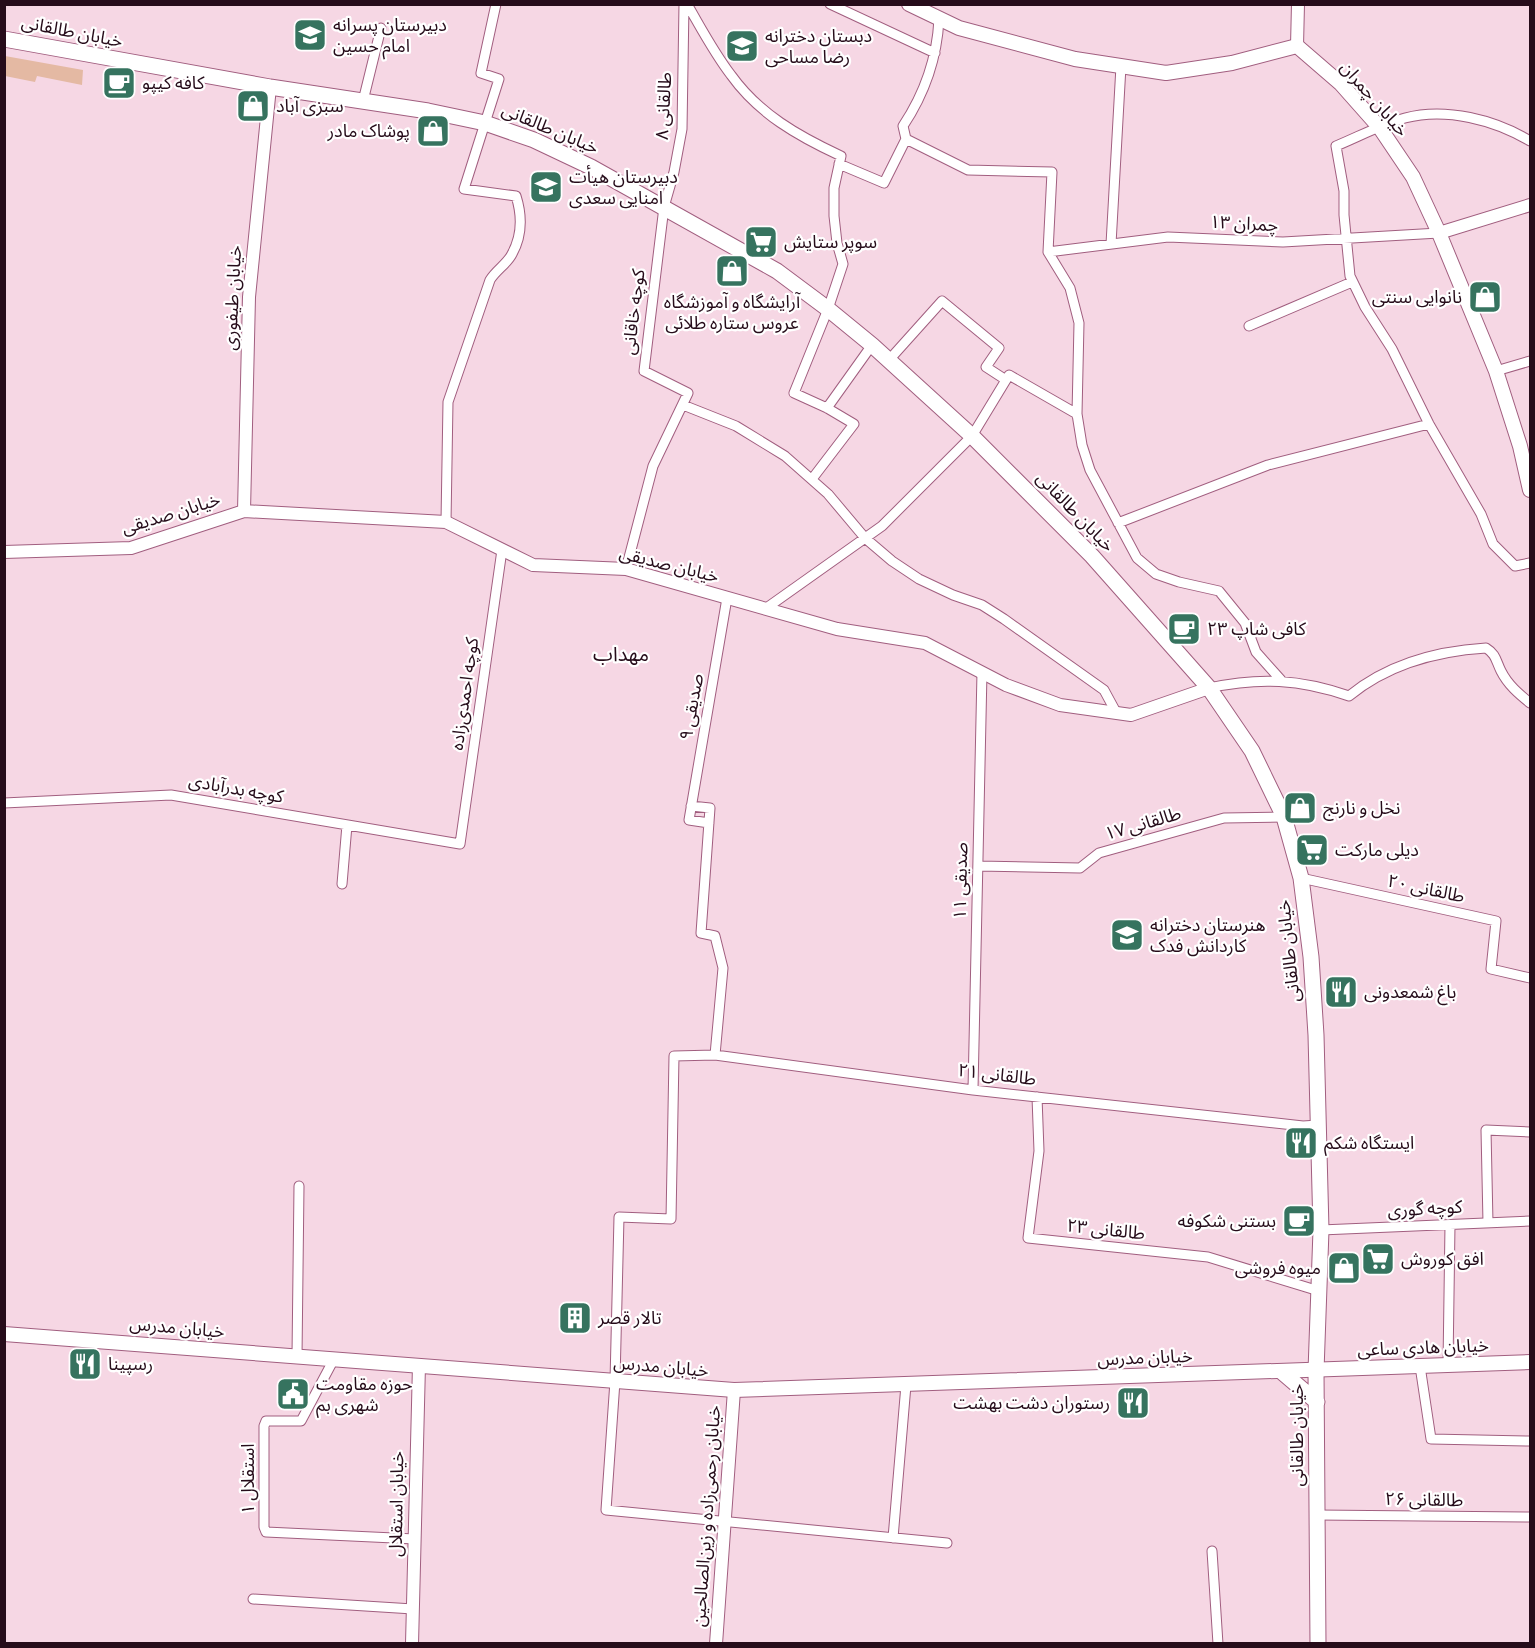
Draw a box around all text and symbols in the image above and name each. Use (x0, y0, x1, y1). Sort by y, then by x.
street label: خیابان طالقانی (19, 10, 125, 54)
place label: دبیرستان پسرانه امام حسین (333, 13, 447, 60)
school or university icon: دبیرستان پسرانه امام حسین (292, 17, 328, 53)
place label: دبستان دخترانه رضا مساحی (765, 24, 872, 70)
school or university icon: دبستان دخترانه رضا مساحی (724, 28, 760, 64)
street label: خیابان چمران (1334, 56, 1414, 142)
cafe icon: کافه کیپو (101, 65, 137, 101)
place label: کافه کیپو (142, 71, 205, 96)
street label: طالقانی ۸ (650, 71, 678, 141)
shop icon: سبزی آباد (235, 88, 271, 124)
place label: سبزی آباد (276, 94, 344, 119)
street label: خیابان طالقانی (498, 97, 602, 161)
shop icon: پوشاک مادر (415, 113, 451, 149)
place label: پوشاک مادر (327, 119, 410, 144)
place label: دبیرستان هیأت امنایی سعدی (569, 165, 678, 211)
school or university icon: دبیرستان هیأت امنایی سعدی (528, 169, 564, 205)
street label: چمران ۱۳ (1209, 210, 1279, 238)
supermarket icon: سوپر ستایش (743, 224, 779, 260)
place label: سوپر ستایش (784, 230, 877, 255)
street label: خیابان طیفوری (218, 245, 248, 351)
shop icon: آرایشگاه و آموزشگاه عروس ستاره طلائی (714, 253, 750, 289)
street label: کوچه خاقانی (616, 267, 652, 356)
shop icon: نانوایی سنتی (1467, 279, 1503, 315)
place label: نانوایی سنتی (1372, 285, 1462, 310)
place label: آرایشگاه و آموزشگاه عروس ستاره طلائی (664, 290, 801, 336)
street label: خیابان طالقانی (1030, 466, 1120, 558)
street label: خیابان صدیقی (119, 487, 223, 541)
street label: خیابان صدیقی (617, 541, 721, 589)
cafe icon: کافی شاپ ۲۳ (1166, 611, 1202, 647)
place label: کافی شاپ ۲۳ (1207, 617, 1307, 642)
street label: کوچه احمدی‌زاده (445, 635, 485, 752)
district label: مهداب (593, 641, 649, 669)
street label: صدیقی ۹ (674, 672, 710, 742)
street label: کوچه بدرآبادی (187, 768, 286, 810)
shop icon: نخل و نارنج (1282, 790, 1318, 826)
place label: نخل و نارنج (1323, 796, 1400, 821)
street label: طالقانی ۱۷ (1102, 801, 1184, 847)
supermarket icon: دیلی مارکت (1294, 832, 1330, 868)
place label: دیلی مارکت (1335, 838, 1419, 863)
street label: صدیقی ۱۱ (948, 842, 974, 920)
street label: طالقانی ۲۰ (1385, 869, 1467, 909)
street label: خیابان طالقانی (1271, 899, 1307, 1003)
place label: هنرستان دخترانه کاردانش فدک (1150, 913, 1266, 959)
school or university icon: هنرستان دخترانه کاردانش فدک (1109, 917, 1145, 953)
restaurant icon: باغ شمعدونی (1323, 974, 1359, 1010)
place label: باغ شمعدونی (1364, 980, 1456, 1006)
street label: طالقانی ۲۱ (956, 1058, 1038, 1092)
restaurant icon: ایستگاه شکم (1283, 1125, 1319, 1161)
place label: ایستگاه شکم (1324, 1131, 1414, 1156)
street label: کوچه گوری (1387, 1195, 1464, 1223)
cafe icon: بستنی شکوفه (1281, 1203, 1317, 1239)
place label: بستنی شکوفه (1178, 1209, 1276, 1234)
street label: طالقانی ۲۳ (1066, 1213, 1146, 1247)
supermarket icon: افق کوروش (1360, 1241, 1396, 1277)
place label: افق کوروش (1401, 1247, 1484, 1272)
shop icon: میوه فروشی (1326, 1250, 1362, 1286)
place label: میوه فروشی (1235, 1256, 1321, 1281)
building icon: تالار قصر (557, 1300, 593, 1336)
place label: تالار قصر (597, 1306, 662, 1331)
street label: خیابان مدرس (128, 1311, 226, 1345)
street label: خیابان هادی ساعی (1357, 1333, 1489, 1363)
street label: خیابان مدرس (1097, 1344, 1193, 1372)
restaurant icon: رسپینا (67, 1346, 103, 1382)
street label: خیابان مدرس (612, 1350, 710, 1384)
place label: رسپینا (108, 1352, 153, 1377)
place label: حوزه مقاومت شهری بم (316, 1372, 413, 1418)
public building icon: حوزه مقاومت شهری بم (275, 1376, 311, 1412)
street label: خیابان طالقانی (1285, 1384, 1310, 1486)
restaurant icon: رستوران دشت بهشت (1115, 1385, 1151, 1421)
place label: رستوران دشت بهشت (953, 1391, 1110, 1416)
street label: خیابان رحمی‌زاده و زین‌الصالحین (687, 1404, 727, 1628)
street label: استقلال ۱ (236, 1443, 261, 1515)
street label: خیابان استقلال (384, 1451, 410, 1557)
street label: طالقانی ۲۶ (1385, 1487, 1463, 1513)

